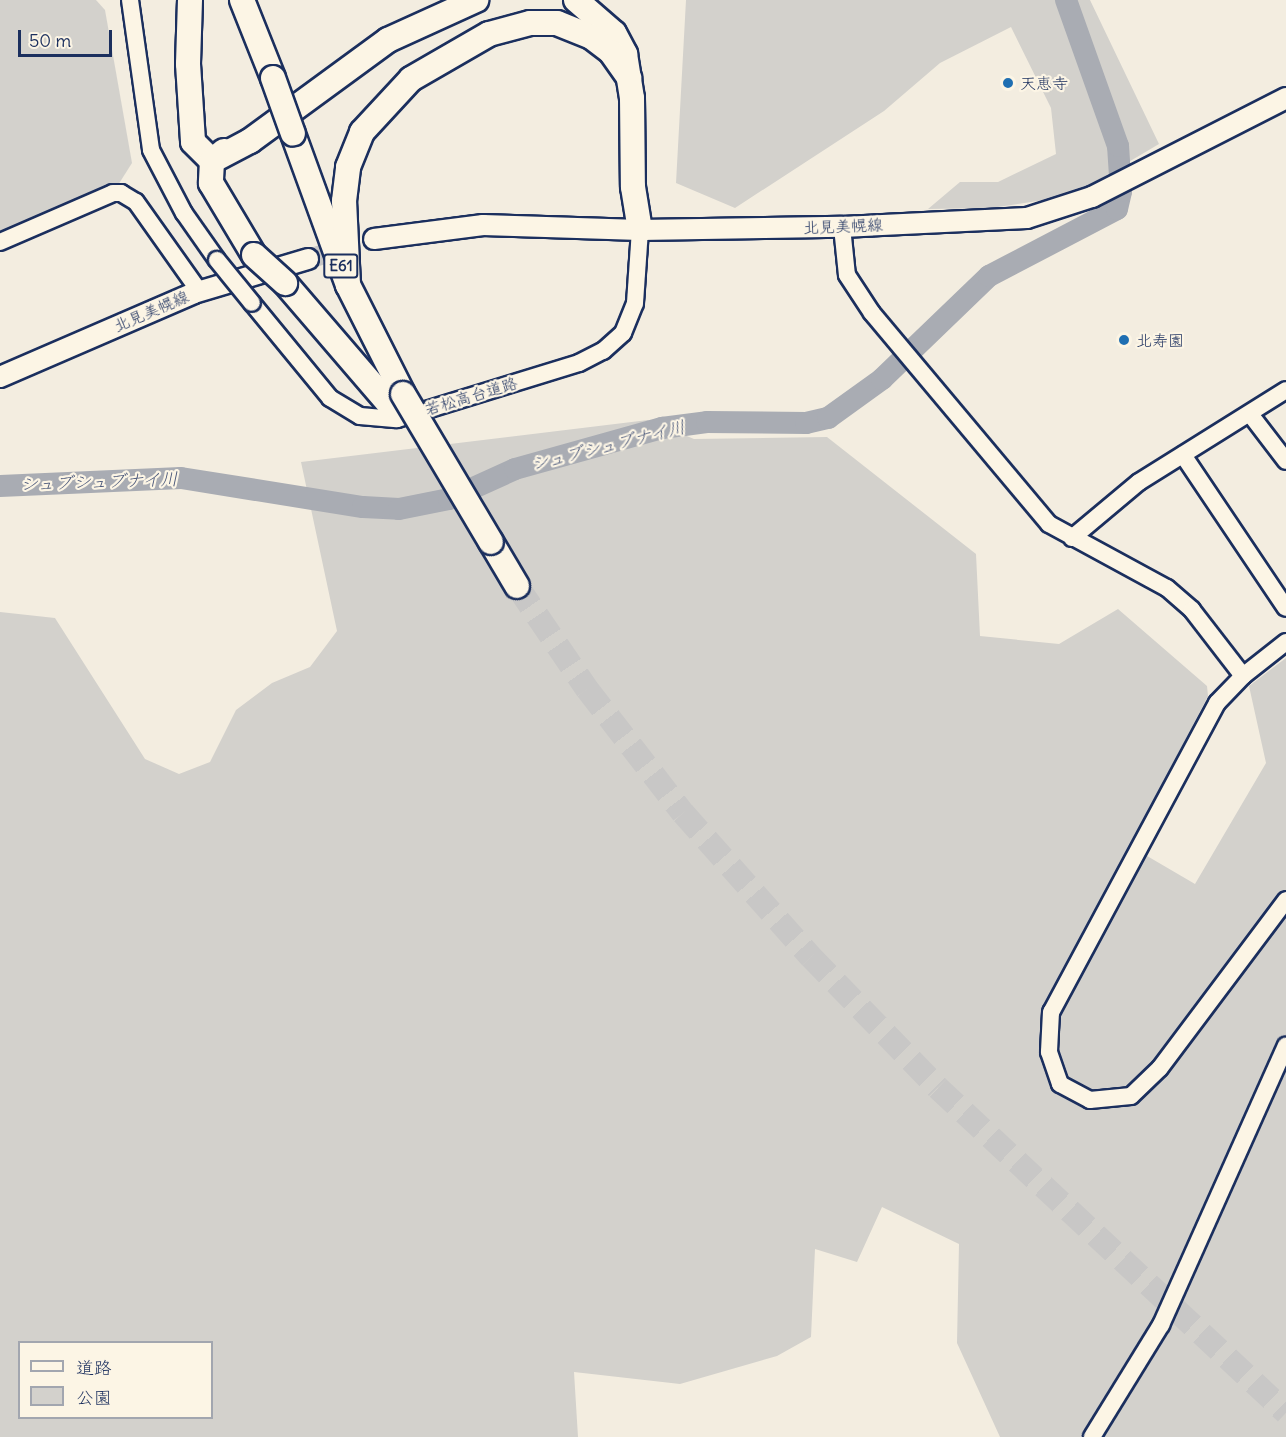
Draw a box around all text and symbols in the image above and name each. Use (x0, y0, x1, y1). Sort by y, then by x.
scale bar (21, 18, 116, 56)
text: 50 m (29, 29, 71, 52)
place label: 天恵寺 (1020, 73, 1068, 93)
marker: 天恵寺 (1001, 76, 1015, 90)
street label: 北見美幌線 (803, 215, 883, 237)
road number: E61 (323, 254, 359, 278)
street label: 北見美幌線 (110, 287, 192, 335)
place label: 北寿園 (1136, 330, 1184, 350)
marker: 北寿園 (1117, 333, 1131, 347)
street label: 若松高台道路 (422, 373, 520, 419)
water label: シュブシュブナイ川 (527, 416, 689, 476)
water label: シュブシュブナイ川 (18, 468, 180, 496)
legend (18, 1341, 213, 1419)
text: 道路 (76, 1356, 112, 1379)
text: 公園 (76, 1386, 112, 1409)

